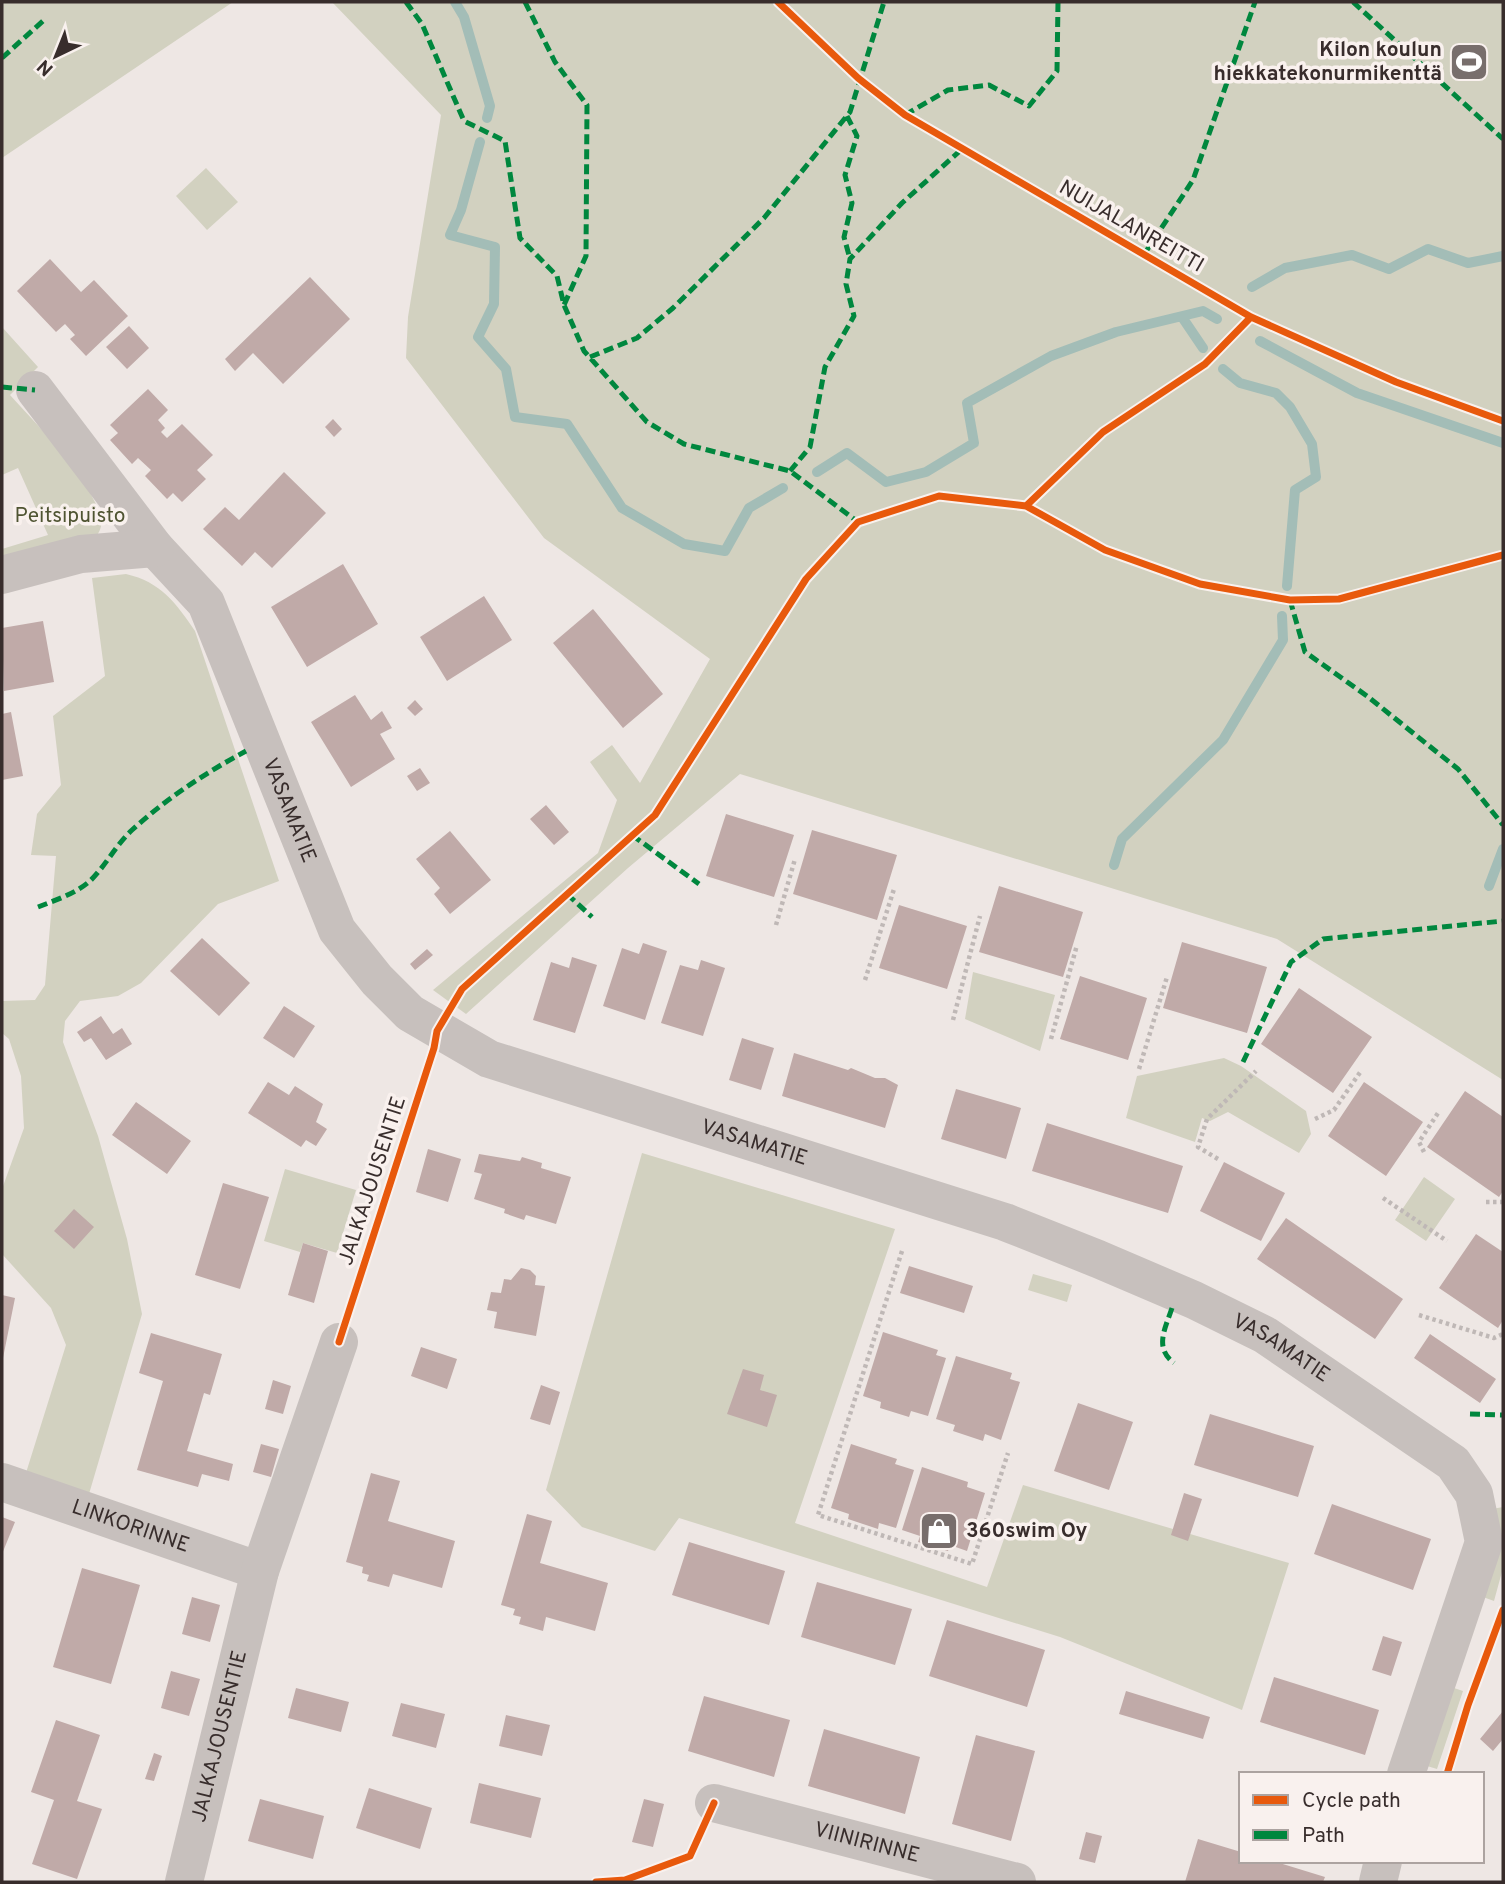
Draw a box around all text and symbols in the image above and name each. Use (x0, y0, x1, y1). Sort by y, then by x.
north arrow (21, 21, 91, 91)
place label: Kilon koulun hiekkatekonurmikenttä (1214, 37, 1442, 88)
sports icon: Kilon koulun hiekkatekonurmikenttä (1448, 41, 1490, 83)
text: N (33, 54, 59, 80)
street label: NUIJALANREITTI (1054, 175, 1208, 279)
park label: Peitsipuisto (15, 503, 125, 530)
street label: VASAMATIE (256, 754, 322, 867)
street label: JALKAJOUSENTIE (333, 1093, 413, 1269)
street label: VASAMATIE (698, 1113, 811, 1172)
street label: VASAMATIE (1228, 1308, 1335, 1389)
street label: LINKORINNE (68, 1494, 193, 1559)
shop icon: 360swim Oy (918, 1510, 960, 1552)
place label: 360swim Oy (966, 1518, 1087, 1545)
street label: JALKAJOUSENTIE (186, 1648, 254, 1825)
legend (1239, 1772, 1484, 1863)
text: Cycle path (1302, 1788, 1401, 1815)
street label: VIINIRINNE (811, 1816, 923, 1870)
text: Path (1302, 1823, 1345, 1850)

